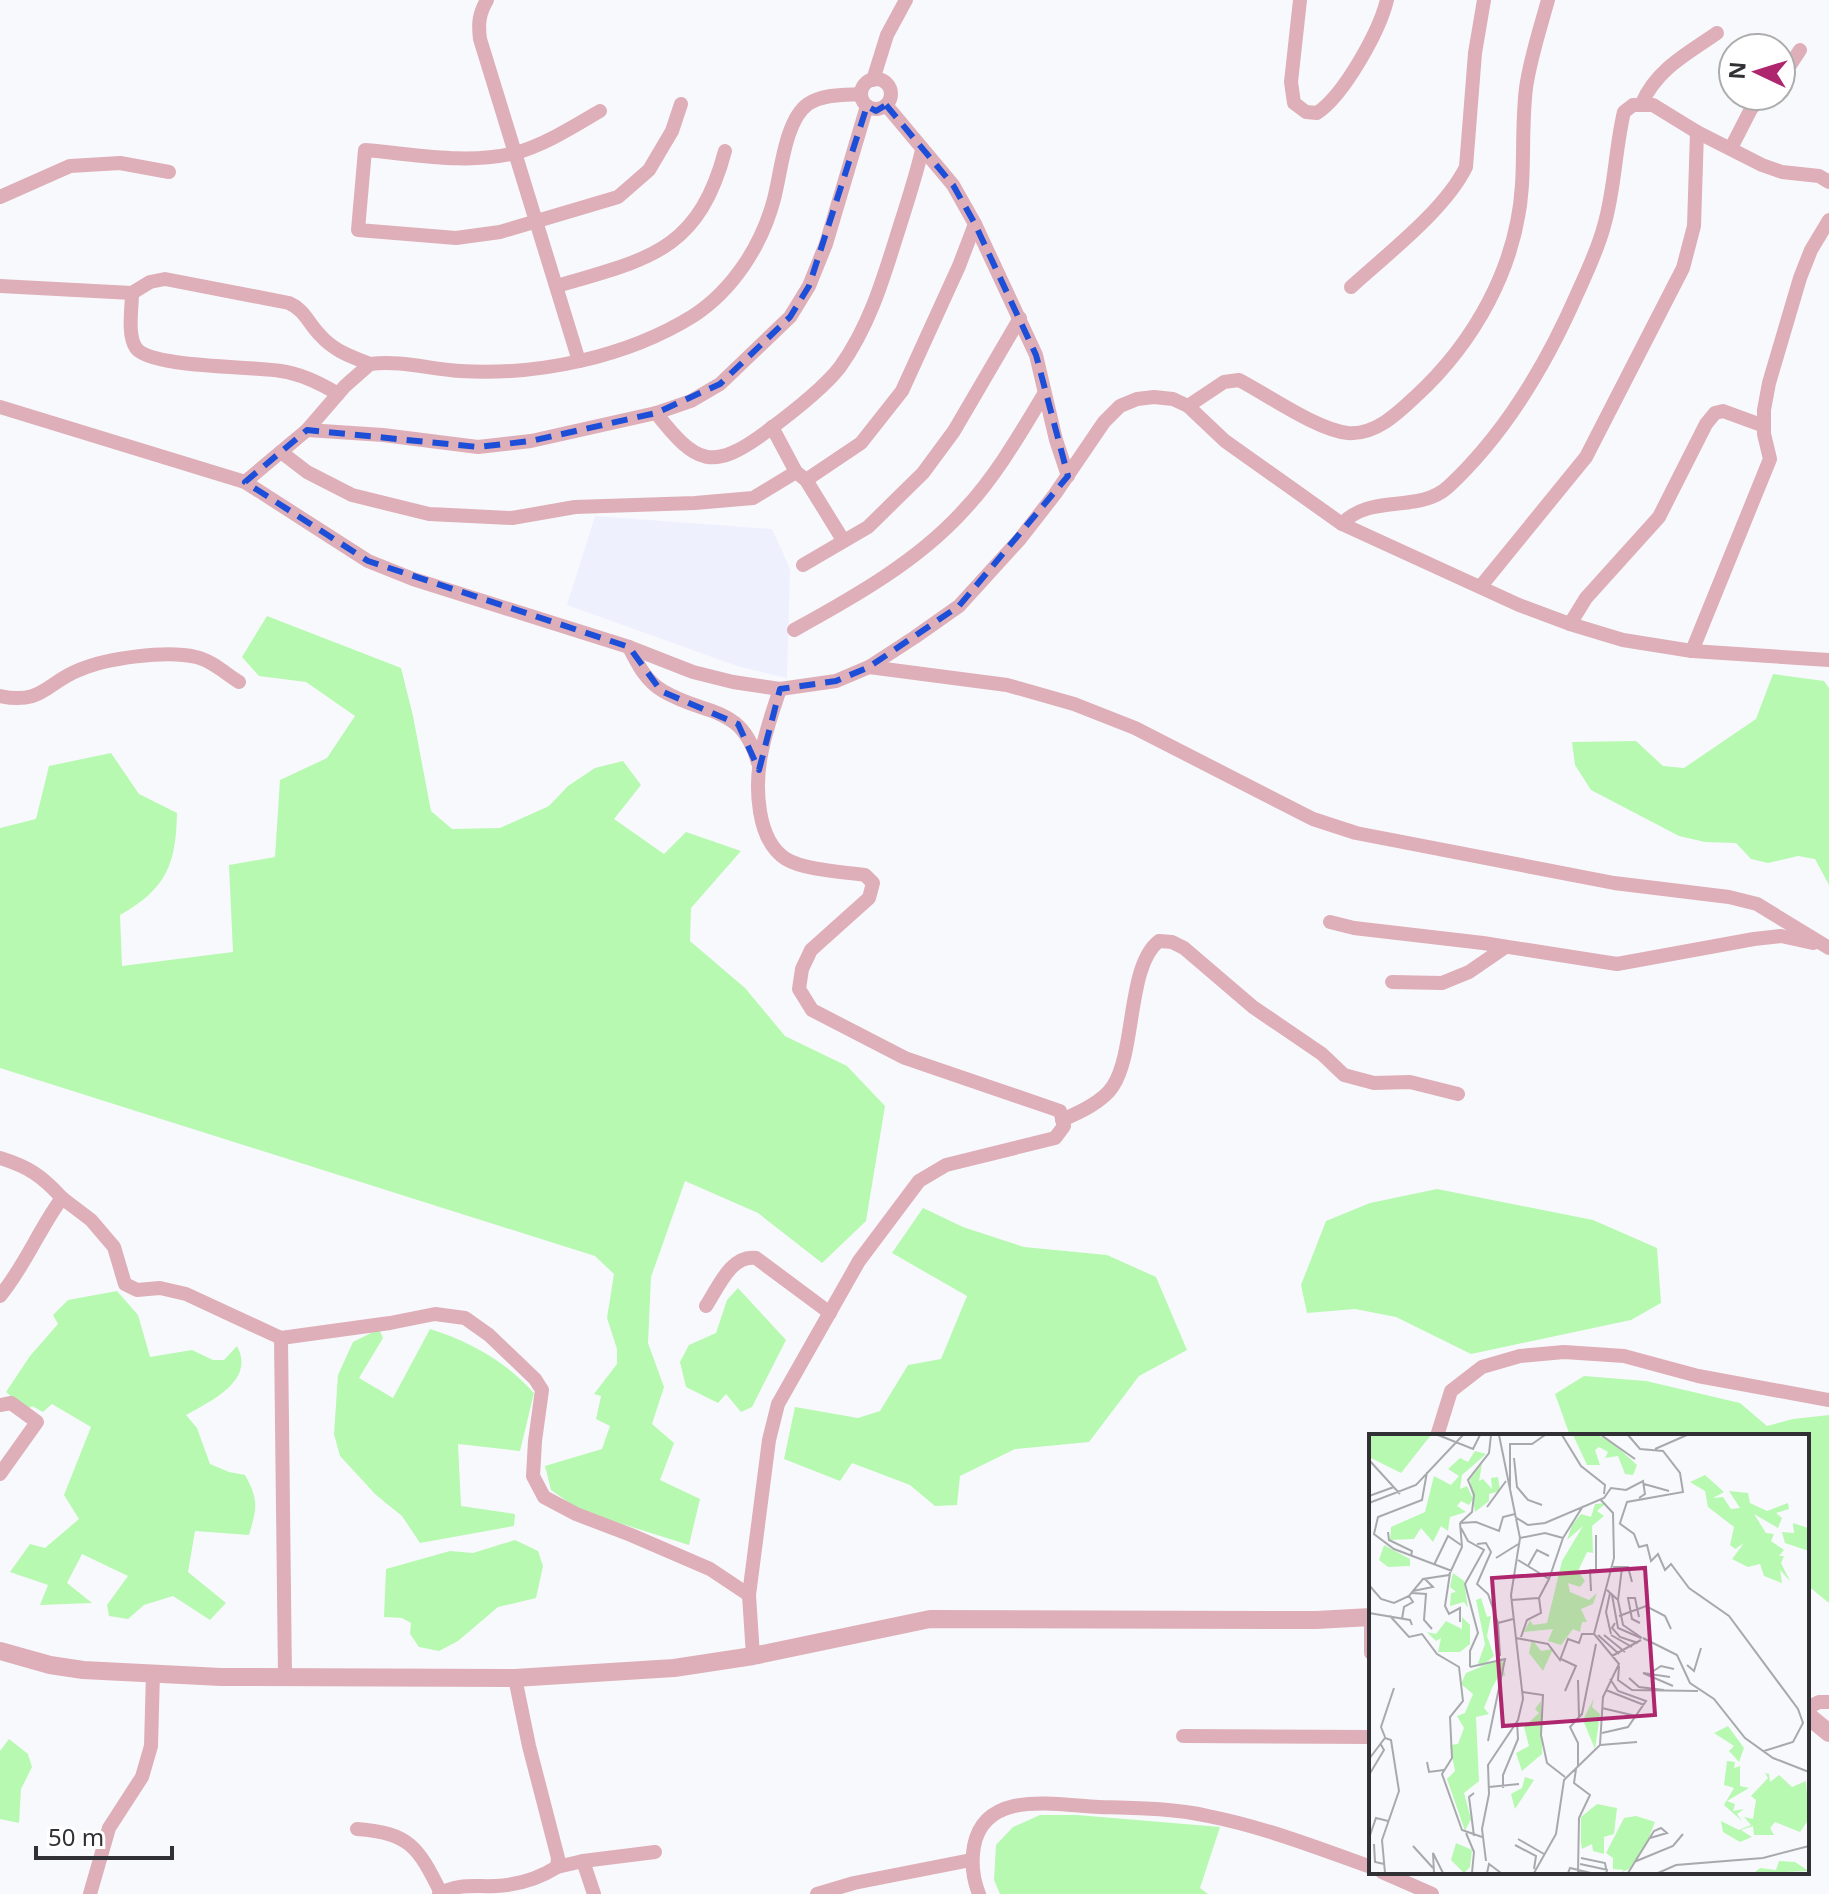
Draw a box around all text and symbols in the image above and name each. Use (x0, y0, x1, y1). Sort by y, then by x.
north arrow (1717, 32, 1797, 112)
text: N (1720, 61, 1752, 81)
inset map (1369, 1434, 1809, 1874)
scale bar (36, 1810, 172, 1860)
text: 50 m (48, 1820, 104, 1853)

